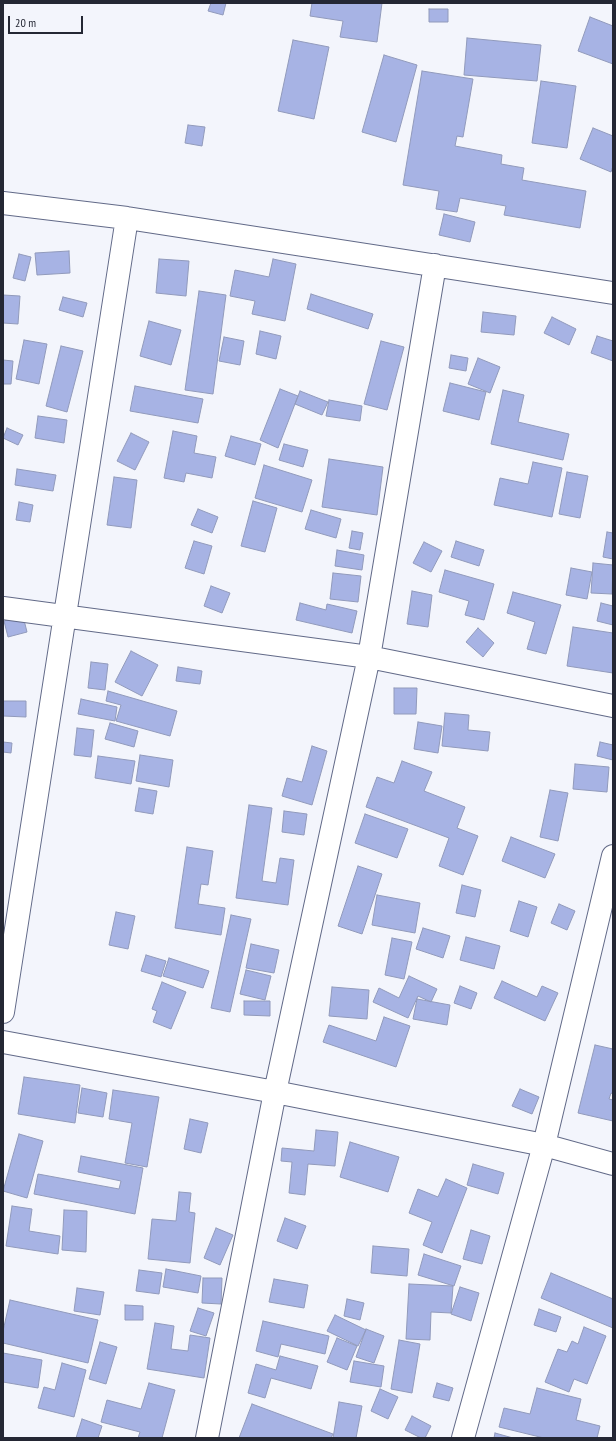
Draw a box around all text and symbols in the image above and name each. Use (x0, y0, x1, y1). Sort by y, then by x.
scale bar (10, 8, 85, 34)
text: 20 m (15, 15, 36, 30)

